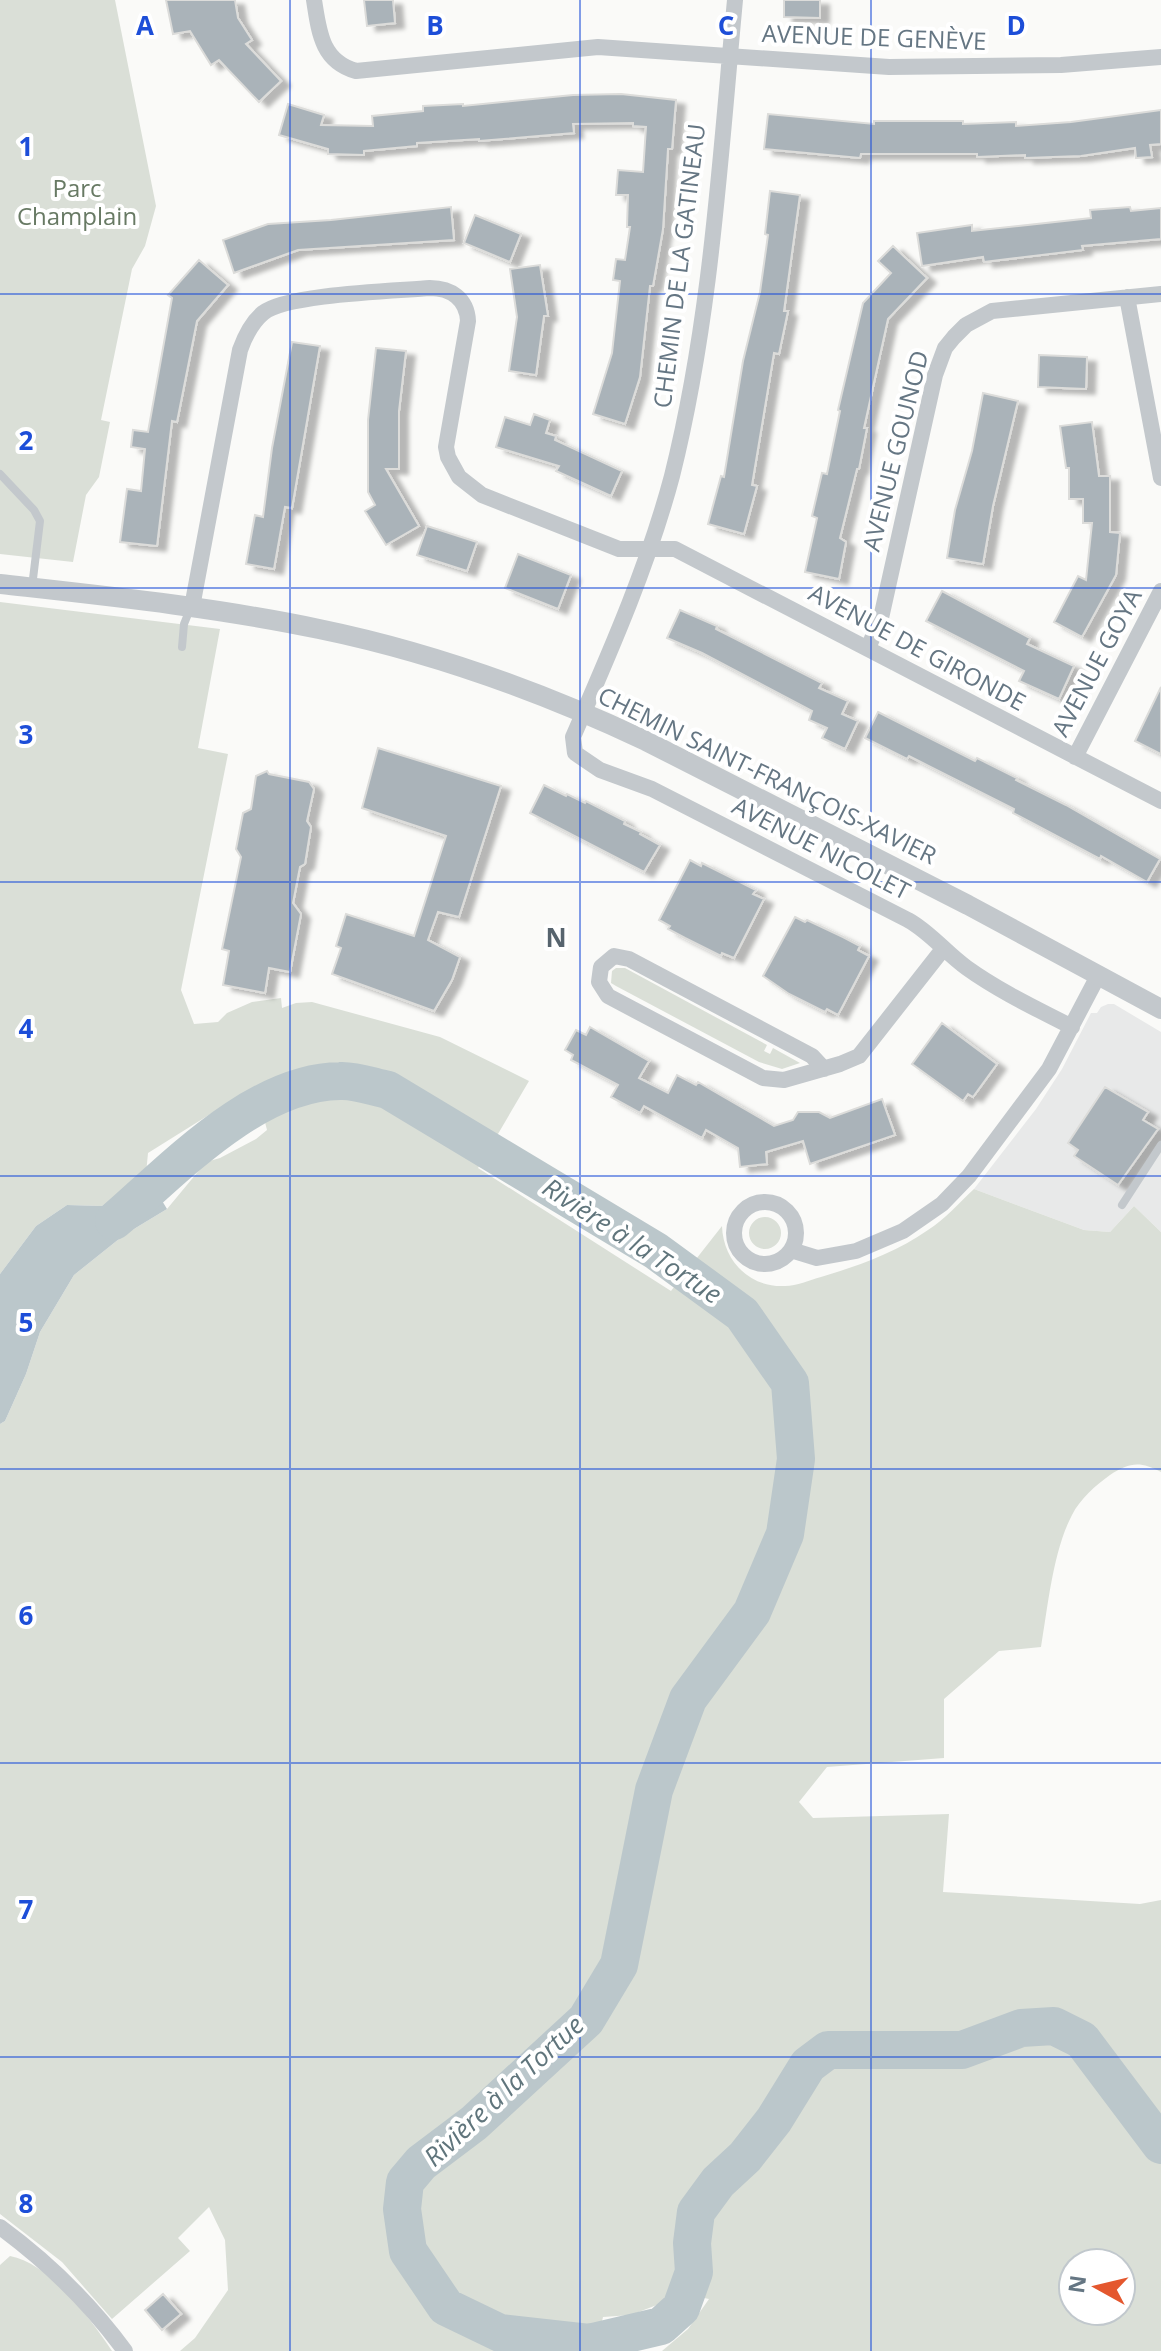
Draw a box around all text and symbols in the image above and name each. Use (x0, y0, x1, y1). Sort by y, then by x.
text: A (136, 7, 154, 43)
text: B (426, 7, 444, 43)
text: C (718, 7, 734, 43)
text: D (1006, 7, 1026, 43)
street label: AVENUE DE GENÈVE (761, 16, 987, 57)
street label: CHEMIN DE LA GATINEAU (645, 122, 712, 410)
text: 1 (19, 128, 33, 164)
park label: Parc Champlain (17, 171, 137, 232)
street label: AVENUE GOUNOD (854, 347, 935, 554)
text: 2 (19, 422, 34, 458)
street label: AVENUE DE GIRONDE (803, 575, 1032, 718)
street label: AVENUE GOYA (1043, 582, 1149, 742)
street label: CHEMIN SAINT-FRANÇOIS-XAVIER (593, 678, 943, 871)
text: 3 (19, 716, 33, 752)
street label: AVENUE NICOLET (727, 789, 916, 907)
district label: N (545, 919, 567, 955)
text: 4 (19, 1010, 34, 1046)
water label: Rivière à la Tortue (536, 1169, 729, 1312)
text: 5 (19, 1304, 33, 1340)
text: 6 (19, 1597, 34, 1633)
text: 7 (19, 1891, 34, 1927)
water label: Rivière à la Tortue (415, 2007, 591, 2174)
text: 8 (19, 2185, 33, 2221)
north arrow (1057, 2247, 1137, 2327)
text: N (1060, 2273, 1092, 2295)

